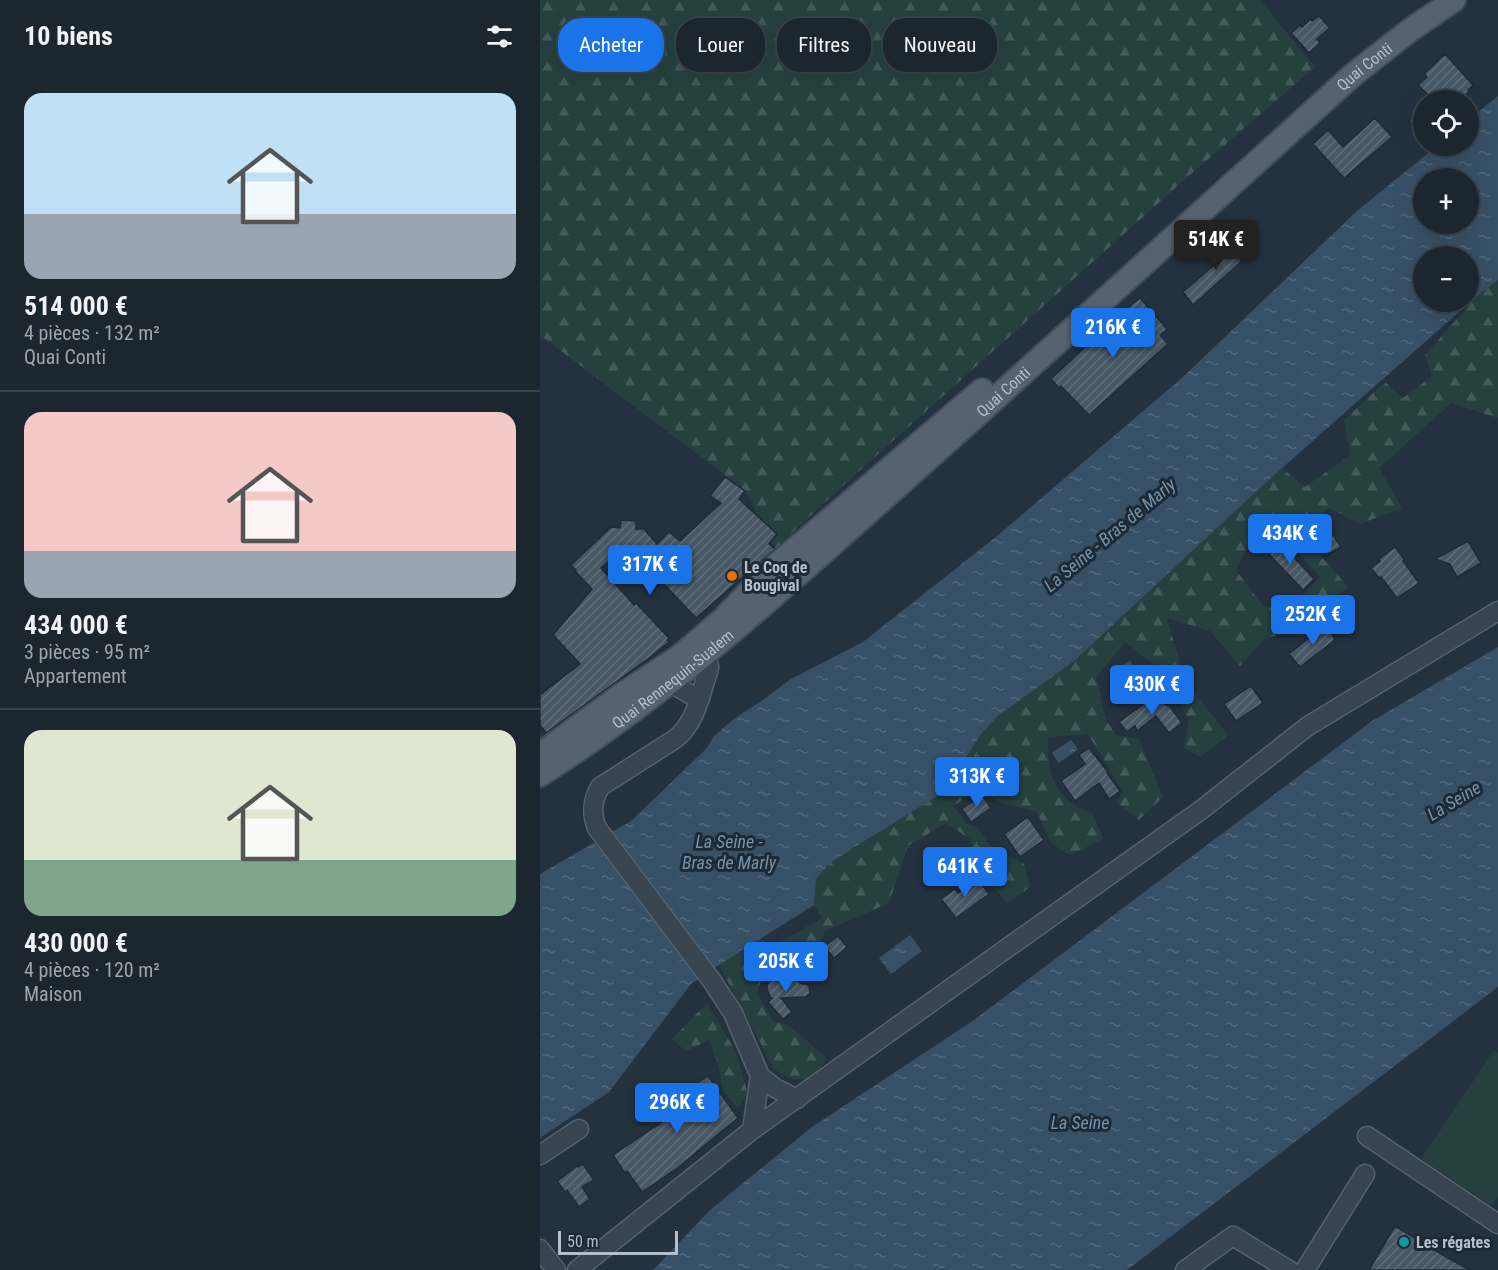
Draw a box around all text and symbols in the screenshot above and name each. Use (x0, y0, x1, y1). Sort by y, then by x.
chip: Acheter (558, 18, 664, 72)
chip: Louer (676, 18, 765, 72)
chip: Filtres (777, 18, 871, 72)
chip: Nouveau (883, 18, 997, 72)
icon: filters (483, 20, 516, 53)
text: 10 biens (24, 21, 113, 51)
street label: Quai Conti (1333, 39, 1396, 95)
map controls (1413, 90, 1479, 312)
button: locate (1413, 90, 1479, 156)
icon: home (216, 132, 324, 240)
button: + (1413, 168, 1479, 234)
pin: 514K € (1167, 220, 1265, 271)
text: 514K € (1188, 227, 1244, 251)
button: − (1413, 246, 1479, 312)
text: 514 000 € (24, 291, 128, 321)
pin: 216K € (1064, 308, 1162, 359)
text: 216K € (1085, 315, 1141, 339)
text: 4 pièces · 132 m² (24, 321, 160, 345)
text: Quai Conti (24, 345, 106, 369)
street label: Quai Conti (973, 363, 1034, 421)
icon: home (216, 451, 324, 559)
water label: La Seine - Bras de Marly (1040, 473, 1180, 596)
pin: 434K € (1241, 514, 1339, 565)
text: 434K € (1262, 521, 1318, 545)
pin: 317K € (601, 545, 699, 596)
text: 317K € (622, 552, 678, 576)
place label: Le Coq de Bougival (744, 558, 808, 595)
marker: Le Coq de Bougival (725, 569, 739, 583)
pin: 252K € (1264, 595, 1362, 646)
text: 252K € (1285, 602, 1341, 626)
text: 434 000 € (24, 610, 128, 640)
street label: Quai Rennequin-Sualem (608, 625, 738, 733)
text: 3 pièces · 95 m² (24, 640, 150, 664)
text: Appartement (24, 664, 127, 688)
pin: 430K € (1103, 665, 1201, 716)
text: 430K € (1124, 672, 1180, 696)
pin: 313K € (928, 757, 1026, 808)
text: 313K € (949, 764, 1005, 788)
icon: home (216, 769, 324, 877)
water label: La Seine (1423, 776, 1484, 825)
water label: La Seine - Bras de Marly (682, 831, 777, 873)
pin: 641K € (916, 847, 1014, 898)
text: 641K € (937, 854, 993, 878)
text: 430 000 € (24, 928, 128, 958)
pin: 205K € (737, 942, 835, 993)
text: 205K € (758, 949, 814, 973)
text: 4 pièces · 120 m² (24, 958, 160, 982)
text: Maison (24, 982, 82, 1006)
pin: 296K € (628, 1083, 726, 1134)
text: 296K € (649, 1090, 705, 1114)
water label: La Seine (1051, 1112, 1109, 1133)
scale bar (558, 1228, 678, 1256)
text: 50 m (567, 1232, 599, 1251)
place label: Les régates (1416, 1233, 1491, 1252)
marker: Les régates (1397, 1235, 1411, 1249)

